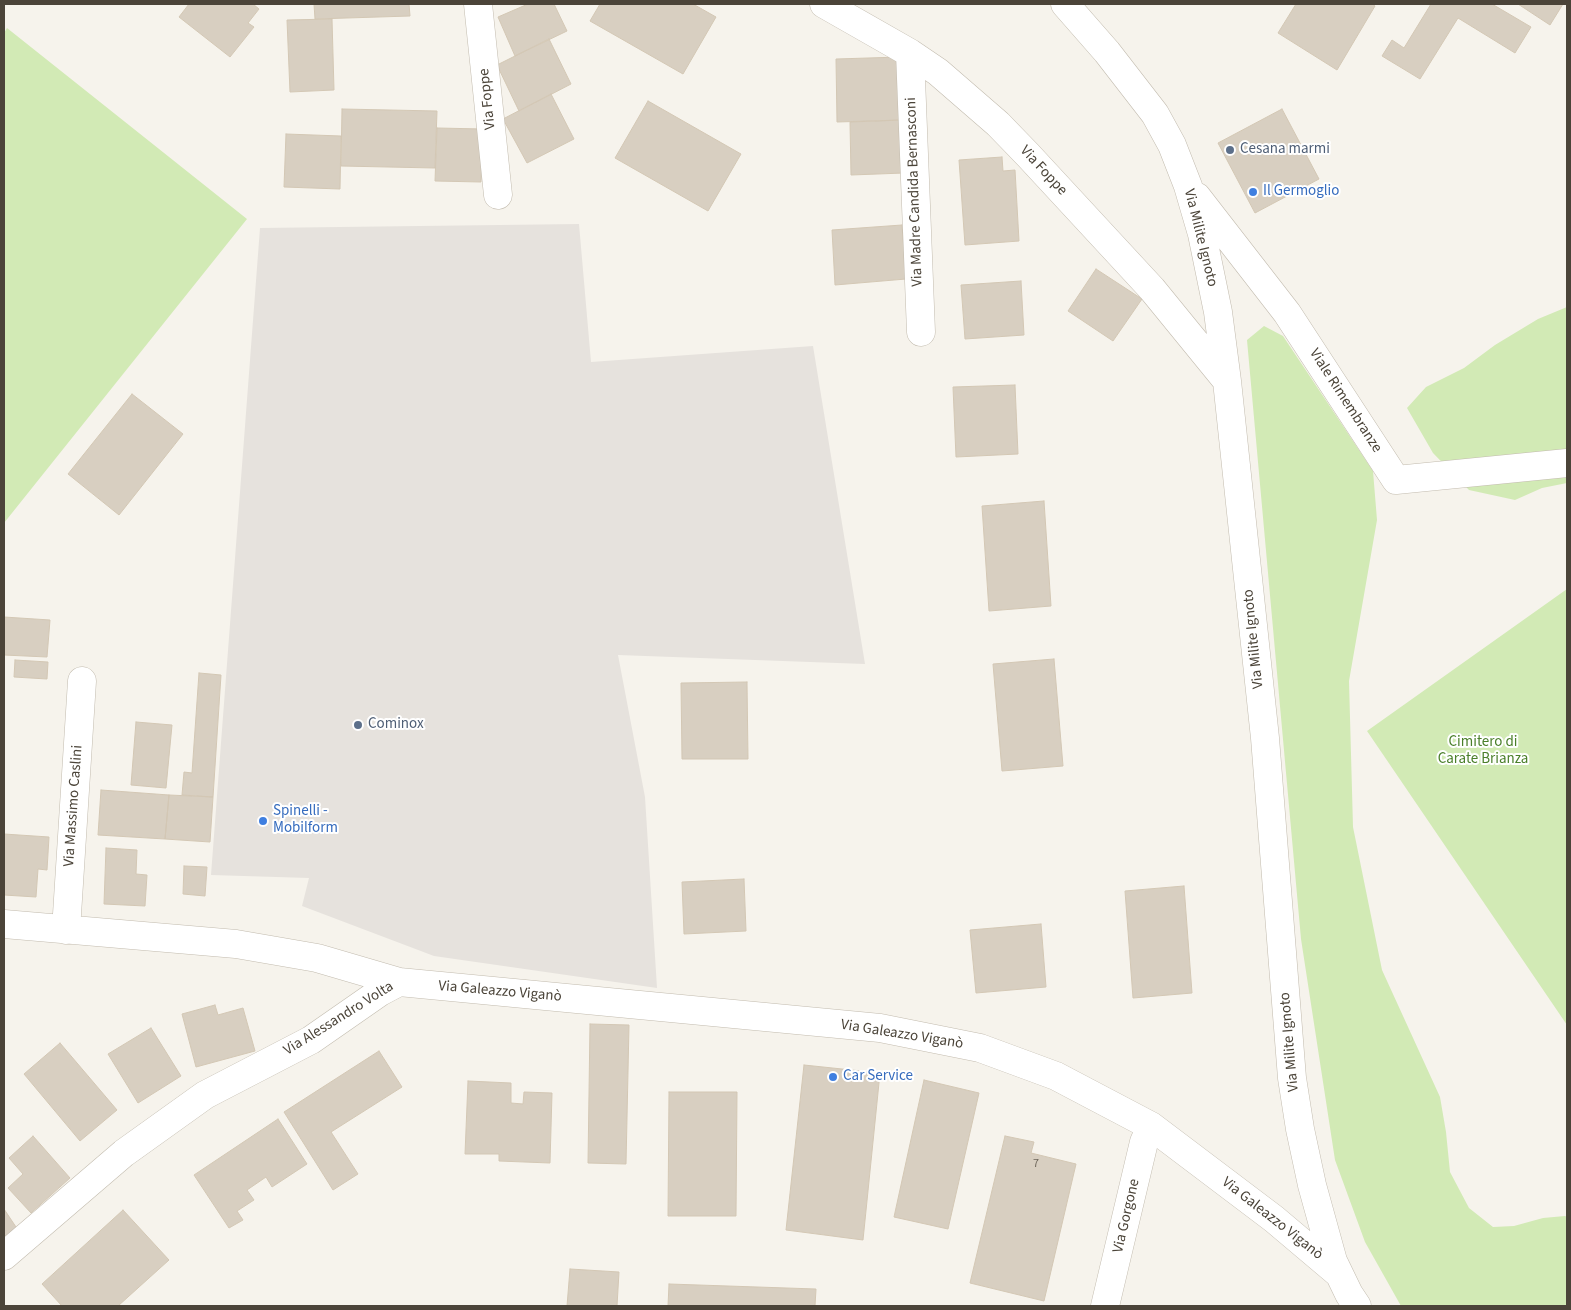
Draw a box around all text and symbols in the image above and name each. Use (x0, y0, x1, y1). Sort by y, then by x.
street label: Via Foppe (476, 68, 500, 130)
street label: Via Madre Candida Bernasconi (903, 97, 927, 287)
place label: Cesana marmi (1240, 141, 1330, 159)
street label: Via Foppe (1015, 142, 1071, 200)
marker: Cesana marmi (1224, 144, 1236, 156)
place label: Il Germoglio (1263, 183, 1339, 201)
marker: Il Germoglio (1247, 186, 1259, 198)
street label: Via Milite Ignoto (1179, 187, 1221, 289)
street label: Viale Rimembranze (1305, 346, 1385, 456)
street label: Via Milite Ignoto (1240, 588, 1268, 690)
place label: Cominox (368, 716, 424, 734)
marker: Cominox (352, 719, 364, 731)
park label: Cimitero di Carate Brianza (1438, 734, 1528, 769)
street label: Via Massimo Caslini (61, 744, 87, 868)
place label: Spinelli - Mobilform (273, 803, 338, 838)
marker: Spinelli - Mobilform (257, 815, 269, 827)
street label: Via Alessandro Volta (281, 978, 397, 1060)
street label: Via Galeazzo Viganò (438, 978, 562, 1006)
street label: Via Milite Ignoto (1277, 991, 1303, 1093)
street label: Via Galeazzo Viganò (839, 1016, 965, 1054)
place label: Car Service (843, 1068, 913, 1086)
marker: Car Service (827, 1071, 839, 1083)
house number: 7 (1033, 1157, 1039, 1171)
street label: Via Galeazzo Viganò (1218, 1174, 1326, 1264)
street label: Via Gorgone (1110, 1177, 1144, 1255)

